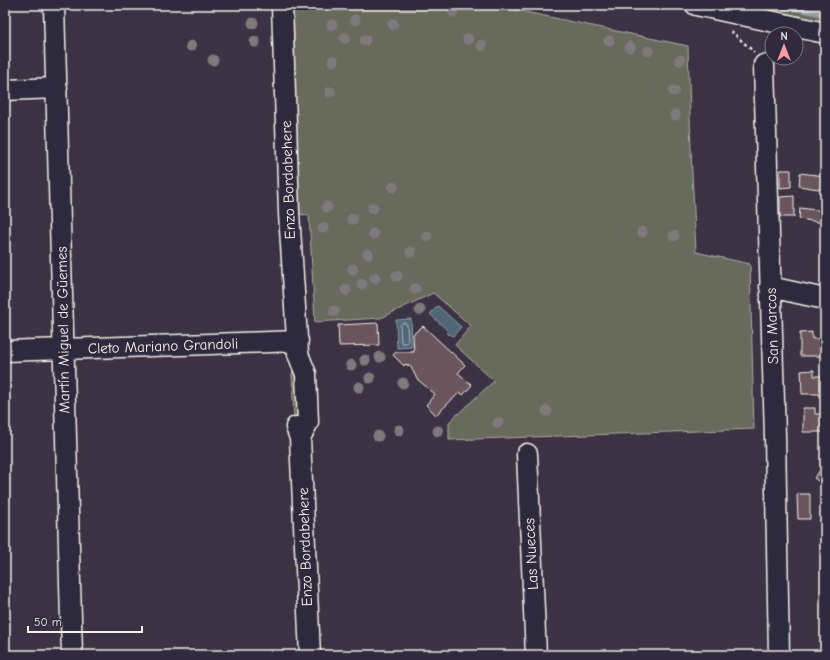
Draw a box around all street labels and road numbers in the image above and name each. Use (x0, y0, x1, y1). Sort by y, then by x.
street label: Enzo Bordabehere (277, 120, 299, 240)
street label: Martín Miguel de Güemes (53, 246, 73, 414)
street label: San Marcos (762, 287, 782, 365)
street label: Cleto Mariano Grandoli (87, 334, 239, 358)
street label: Enzo Bordabehere (294, 487, 316, 607)
street label: Las Nueces (520, 517, 542, 591)

